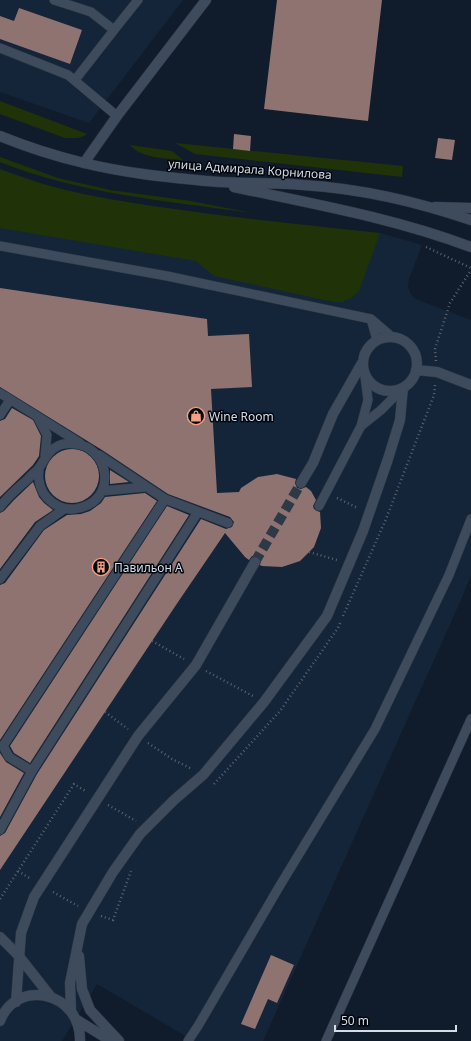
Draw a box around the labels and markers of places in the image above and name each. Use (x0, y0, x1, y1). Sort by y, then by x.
shop icon: Wine Room (186, 406, 206, 426)
place label: Wine Room (209, 408, 274, 425)
building icon: Павильон А (91, 557, 111, 577)
place label: Павильон А (114, 559, 183, 576)

